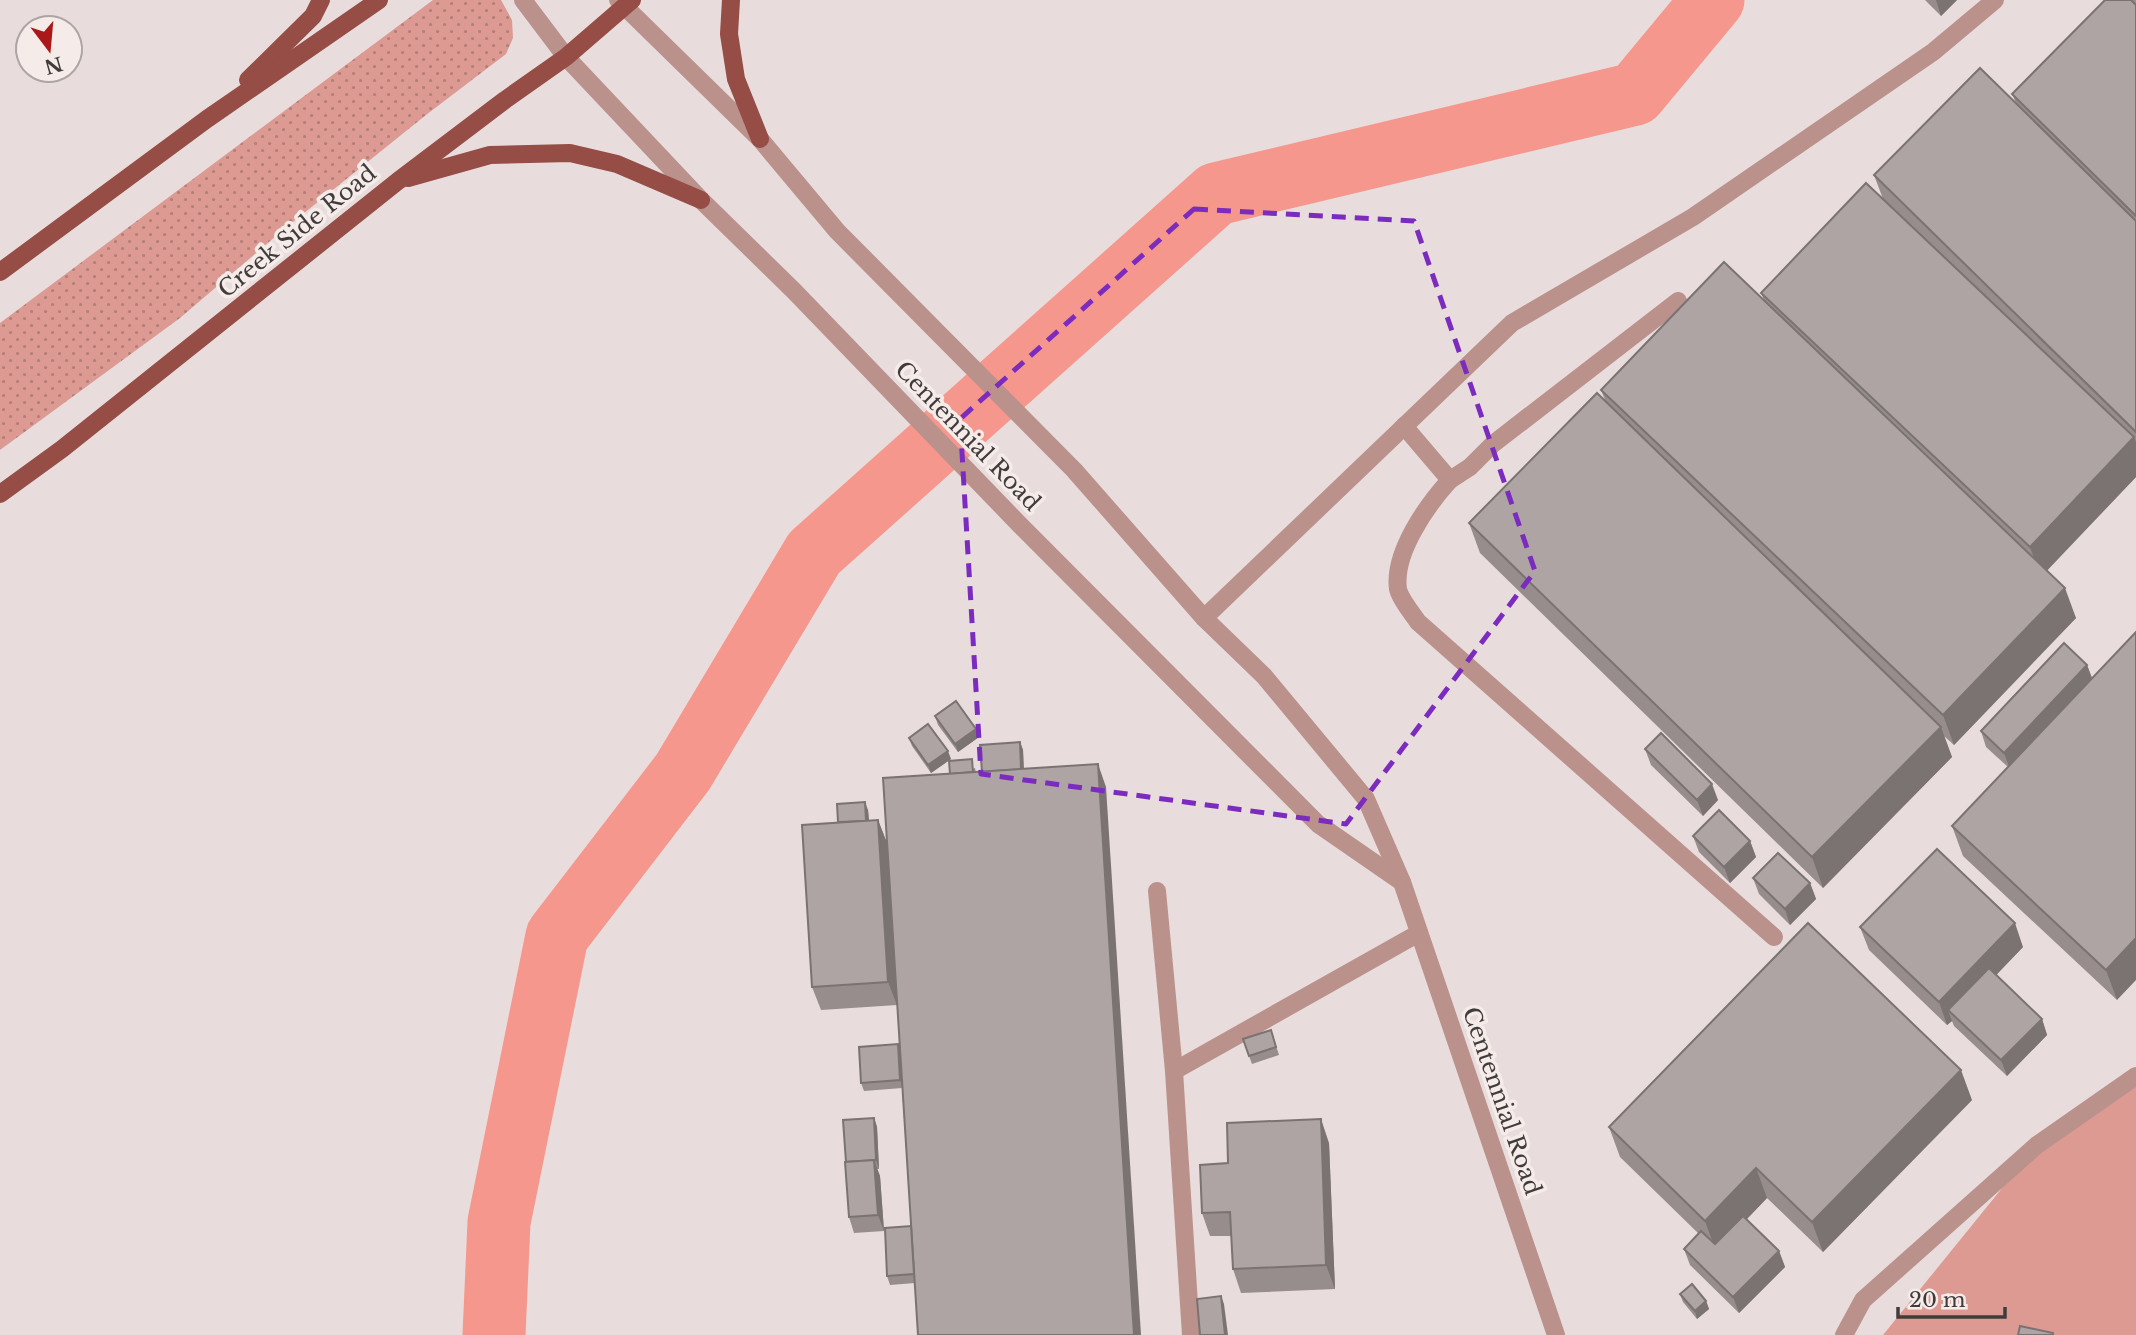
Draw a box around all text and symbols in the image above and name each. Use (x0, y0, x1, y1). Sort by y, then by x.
north arrow (14, 14, 84, 84)
text: N (42, 51, 65, 78)
street label: Creek Side Road (212, 159, 382, 303)
street label: Centennial Road (890, 355, 1046, 517)
street label: Centennial Road (1457, 1003, 1547, 1199)
scale bar (1898, 1276, 2005, 1320)
text: 20 m (1909, 1287, 1966, 1313)

